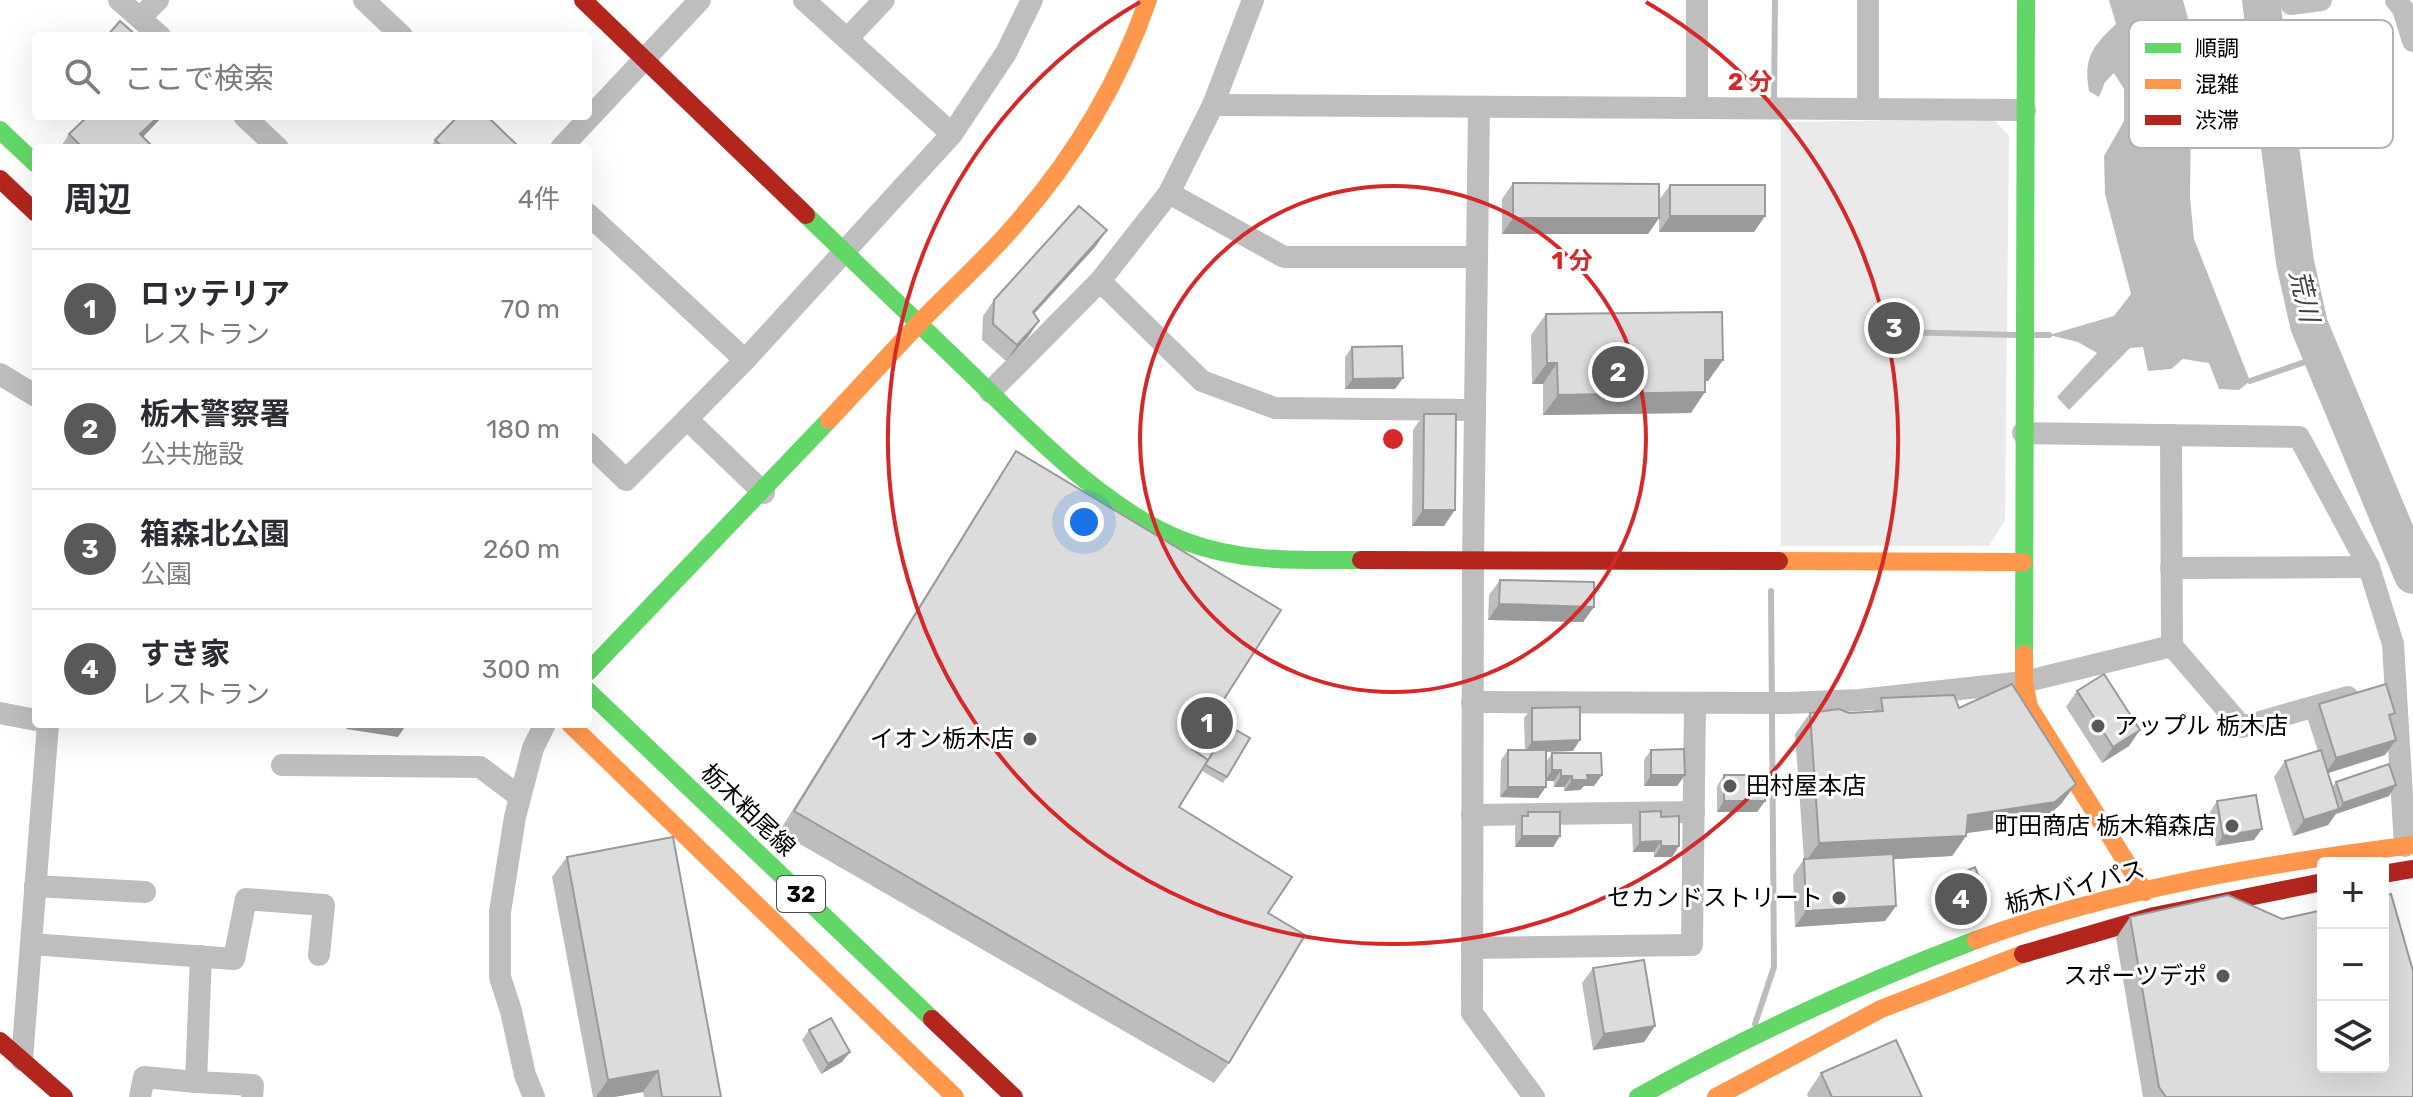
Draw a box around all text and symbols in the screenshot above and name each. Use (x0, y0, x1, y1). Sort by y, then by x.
legend (2129, 20, 2393, 148)
search box (32, 32, 592, 120)
text: 順調 (2195, 35, 2239, 62)
icon: search (60, 54, 104, 98)
text: ここで検索 (124, 61, 274, 97)
text: 2 分 (1728, 68, 1772, 96)
text: 混雑 (2195, 71, 2239, 98)
text: 渋滞 (2195, 107, 2239, 134)
text: 周辺 (64, 179, 132, 220)
text: 4件 (518, 184, 560, 215)
text: 1 分 (1551, 247, 1593, 275)
water label: 荒川 (2283, 267, 2326, 328)
text: ロッテリア (140, 276, 290, 312)
text: 1 (84, 294, 96, 325)
text: 70 m (501, 294, 560, 325)
pin: 3 (1868, 298, 1920, 358)
text: レストラン (140, 319, 270, 350)
pin: 2 (1592, 342, 1644, 402)
text: 栃木警察署 (140, 396, 290, 432)
text: 2 (82, 414, 98, 445)
text: 180 m (486, 414, 560, 445)
centre of rings (1379, 425, 1407, 453)
text: 公共施設 (140, 439, 244, 470)
your location (1064, 502, 1104, 542)
text: 箱森北公園 (140, 516, 290, 552)
text: 3 (81, 534, 99, 565)
text: 260 m (483, 534, 560, 565)
text: 公園 (140, 559, 192, 590)
text: すき家 (140, 636, 230, 672)
text: 4 (81, 654, 99, 685)
text: 300 m (482, 654, 560, 685)
text: レストラン (140, 679, 270, 710)
pin: 1 (1181, 693, 1233, 753)
place label: アップル 栃木店 (2114, 712, 2288, 740)
marker: アップル 栃木店 (2089, 717, 2107, 735)
place label: イオン栃木店 (870, 725, 1014, 753)
marker: イオン栃木店 (1021, 730, 1039, 748)
street label: 栃木粕尾線 (695, 758, 801, 862)
place label: 田村屋本店 (1746, 772, 1866, 800)
marker: 田村屋本店 (1721, 777, 1739, 795)
place label: 町田商店 栃木箱森店 (1994, 812, 2216, 840)
marker: 町田商店 栃木箱森店 (2223, 817, 2241, 835)
street label: 栃木バイパス (2002, 855, 2148, 919)
map controls (2317, 857, 2389, 1073)
button: + (2317, 857, 2389, 929)
pin: 4 (1935, 869, 1987, 929)
road number: 32 (777, 876, 825, 912)
place label: セカンドストリート (1607, 884, 1823, 912)
marker: セカンドストリート (1830, 889, 1848, 907)
button: − (2317, 929, 2389, 1001)
place label: スポーツデポ (2063, 962, 2207, 990)
marker: スポーツデポ (2214, 967, 2232, 985)
button: layers (2317, 1001, 2389, 1073)

